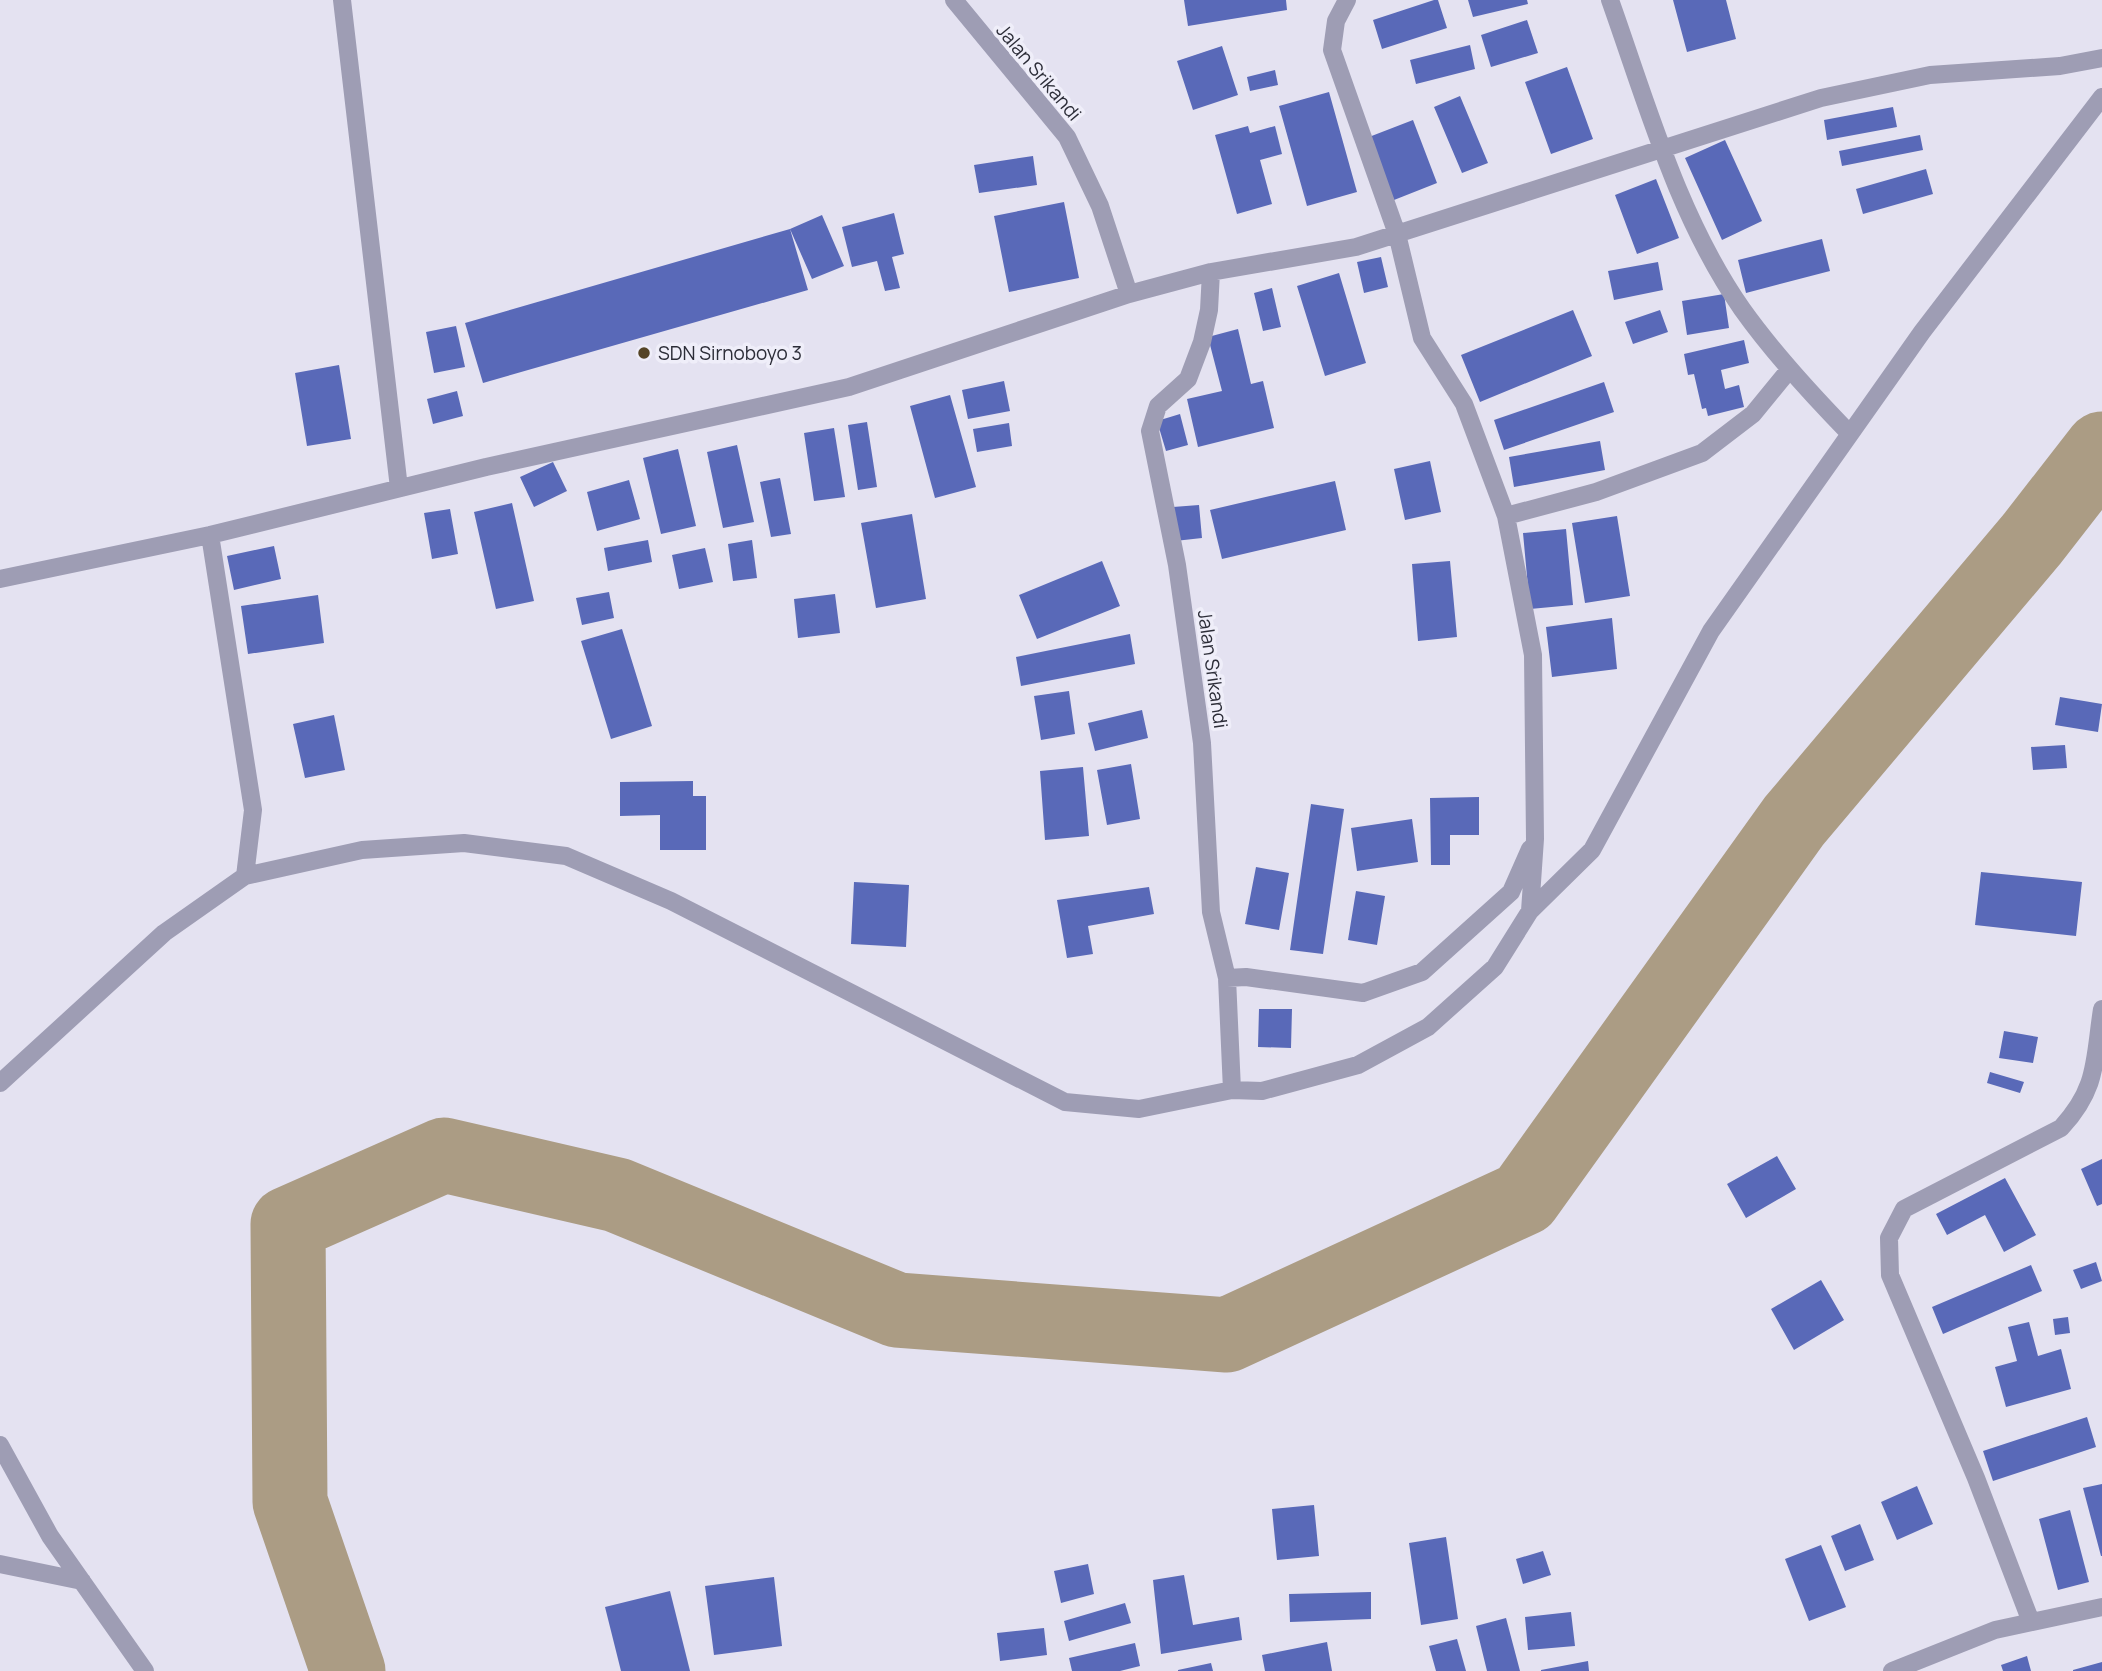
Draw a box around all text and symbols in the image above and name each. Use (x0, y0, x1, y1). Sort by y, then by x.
street label: Jalan Srikandi (991, 18, 1087, 126)
place label: SDN Sirnoboyo 3 (658, 340, 802, 366)
marker: SDN Sirnoboyo 3 (636, 345, 652, 361)
street label: Jalan Srikandi (1192, 608, 1234, 730)

